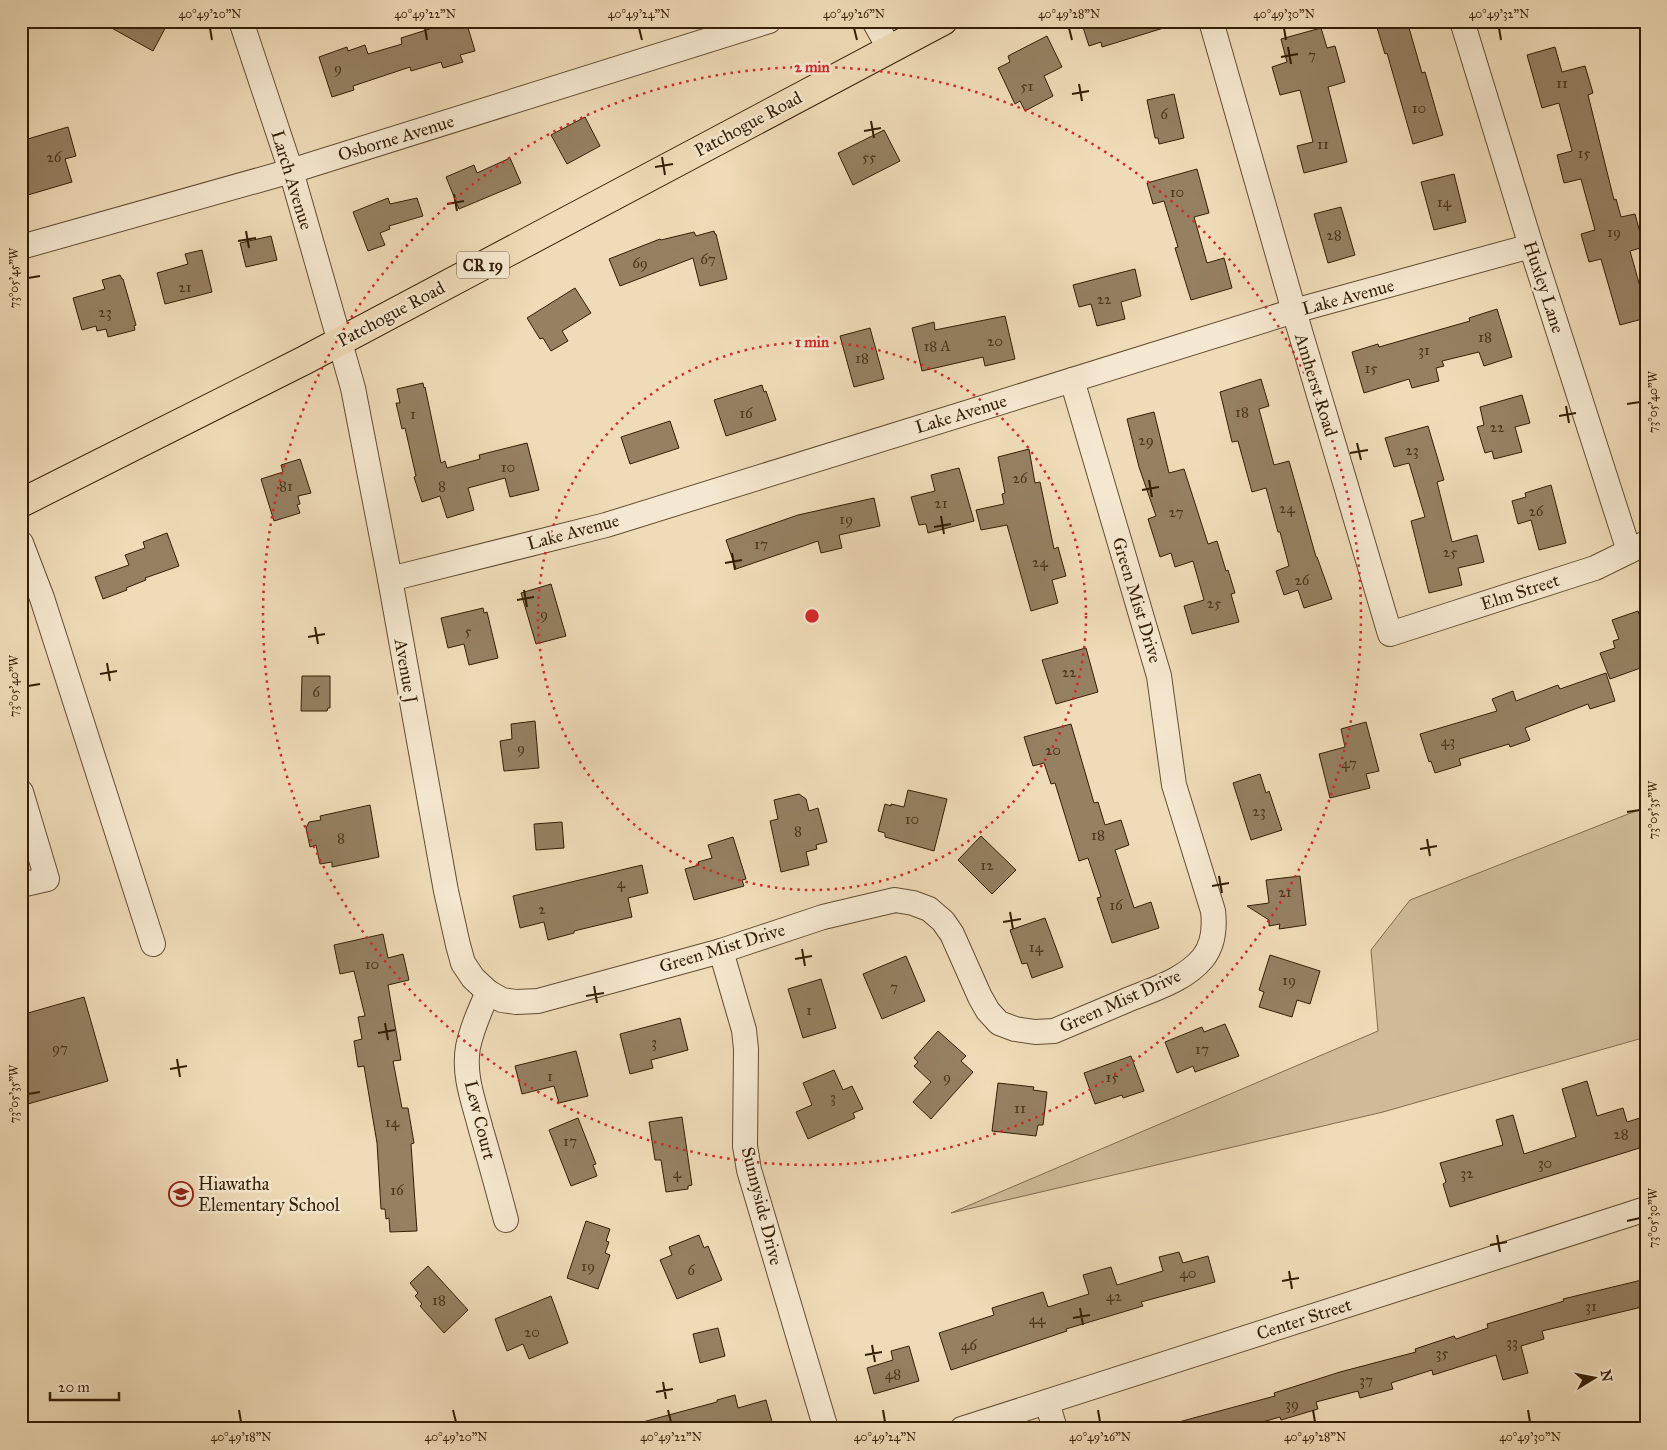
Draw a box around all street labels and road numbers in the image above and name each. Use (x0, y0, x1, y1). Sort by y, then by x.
street label: Patchogue Road (690, 86, 806, 162)
street label: Osborne Avenue (335, 110, 457, 166)
street label: Larch Avenue (266, 127, 318, 233)
street label: Huxley Lane (1519, 238, 1569, 336)
road number: CR 19 (457, 252, 509, 278)
street label: Lake Avenue (1299, 274, 1397, 320)
street label: Patchogue Road (333, 276, 449, 352)
street label: Amherst Road (1290, 330, 1342, 439)
street label: Lake Avenue (913, 390, 1009, 438)
street label: Lake Avenue (524, 509, 622, 555)
street label: Green Mist Drive (1107, 534, 1167, 666)
street label: Elm Street (1478, 569, 1563, 615)
street label: Avenue J (388, 636, 423, 706)
street label: Green Mist Drive (656, 918, 788, 978)
street label: Green Mist Drive (1056, 964, 1184, 1038)
street label: Lew Court (460, 1078, 501, 1162)
street label: Sunnyside Drive (737, 1145, 787, 1267)
street label: Center Street (1254, 1293, 1355, 1345)

